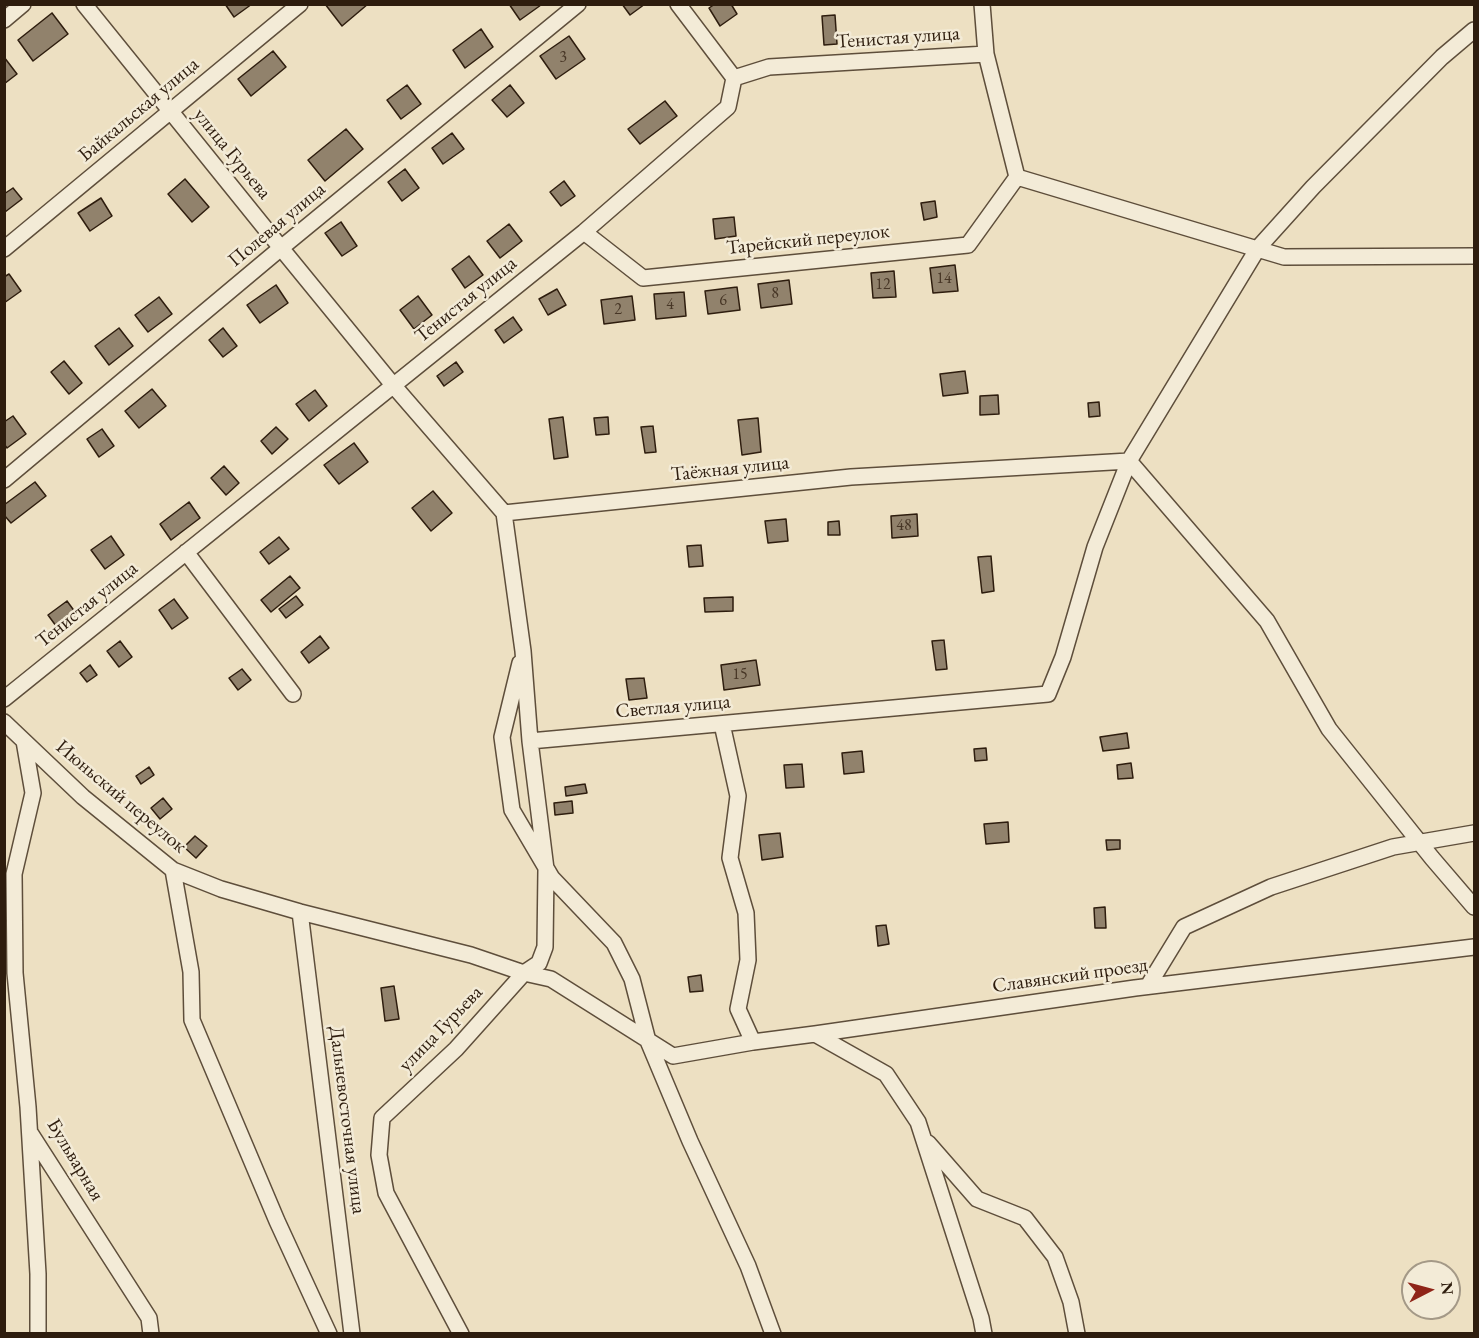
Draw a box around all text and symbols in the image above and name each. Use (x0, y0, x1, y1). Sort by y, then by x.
street label: Тенистая улица (835, 22, 961, 54)
house number: 3 (559, 48, 567, 68)
street label: Байкальская улица (74, 53, 204, 167)
street label: улица Гурьева (188, 104, 276, 204)
street label: Полевая улица (224, 177, 330, 273)
street label: Тарейский переулок (725, 219, 891, 261)
street label: Тенистая улица (410, 252, 522, 348)
house number: 14 (936, 269, 952, 289)
house number: 12 (875, 275, 891, 295)
house number: 8 (771, 284, 779, 304)
house number: 6 (719, 291, 727, 311)
house number: 4 (666, 295, 674, 315)
house number: 2 (614, 300, 622, 320)
street label: Таёжная улица (670, 451, 790, 487)
house number: 48 (896, 516, 912, 536)
street label: Тенистая улица (31, 557, 143, 653)
house number: 15 (732, 665, 748, 685)
street label: Светлая улица (614, 690, 732, 724)
street label: Июньский переулок (51, 735, 191, 859)
street label: Славянский проезд (991, 953, 1149, 999)
street label: улица Гурьева (394, 981, 488, 1077)
street label: Дальневосточная улица (324, 1025, 370, 1215)
street label: Бульварная (41, 1115, 109, 1205)
north arrow (1401, 1260, 1461, 1320)
text: N (1436, 1281, 1459, 1296)

